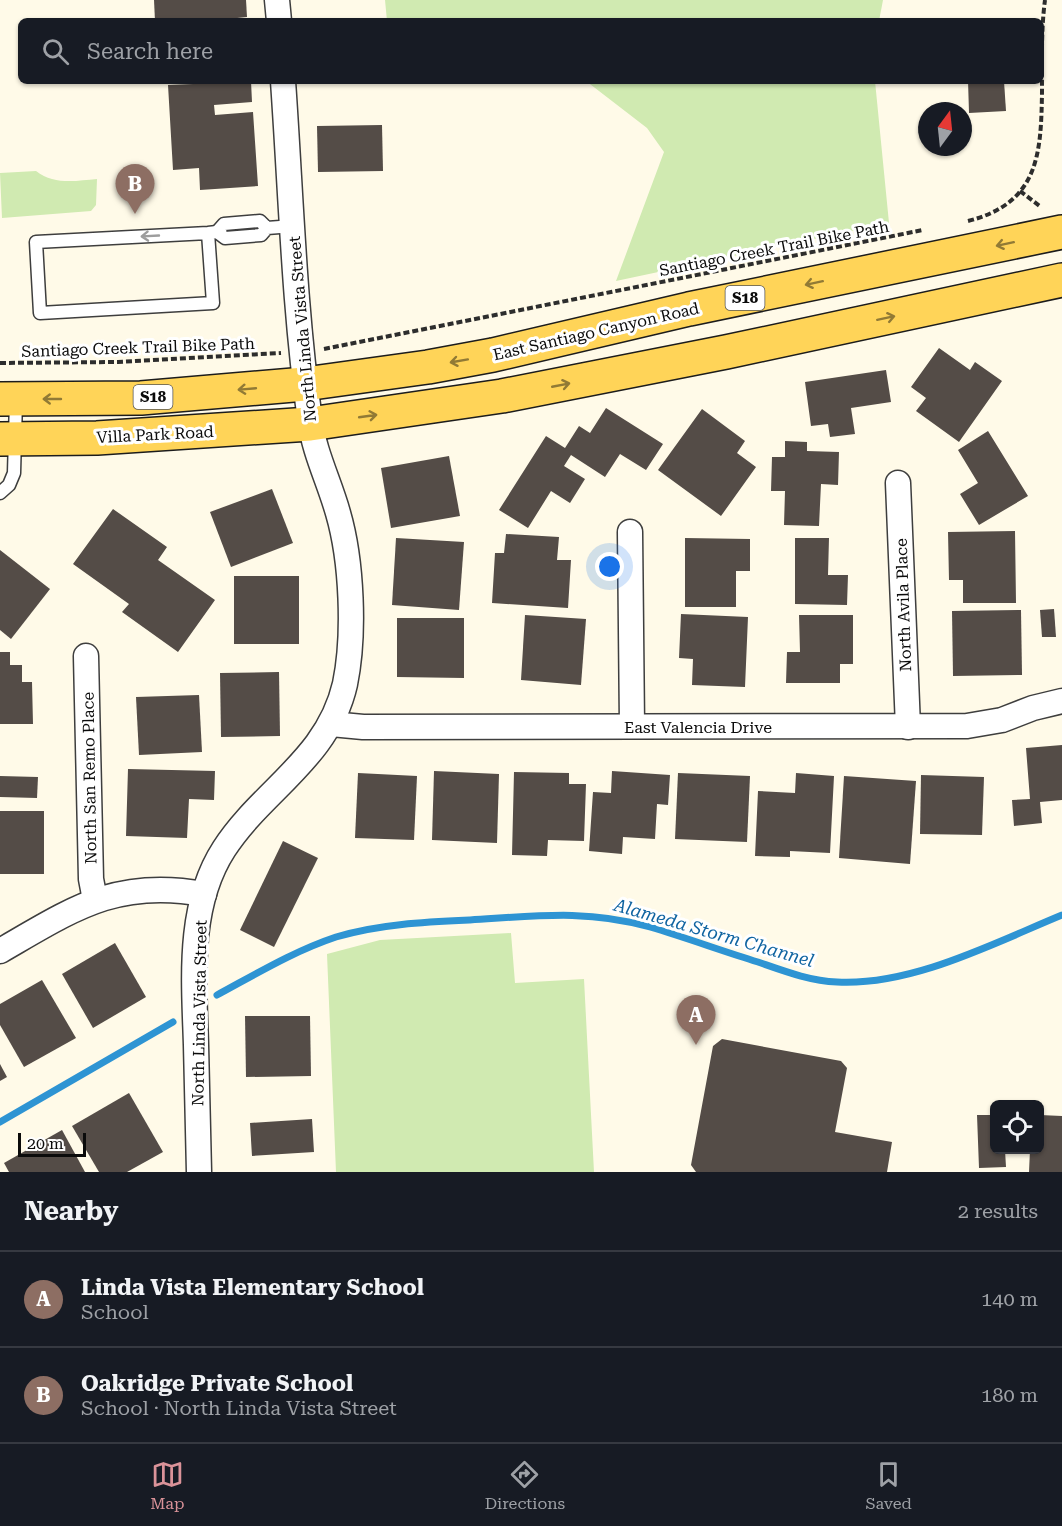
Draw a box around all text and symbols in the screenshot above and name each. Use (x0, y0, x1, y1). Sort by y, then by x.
search box (18, 18, 1044, 84)
icon: search (39, 35, 72, 68)
text: Search here (87, 39, 213, 64)
north arrow (918, 102, 972, 156)
pin: B (116, 164, 154, 214)
street label: Santiago Creek Trail Bike Path (658, 217, 891, 280)
one-way arrow (140, 230, 160, 241)
street label: North Linda Vista Street (285, 235, 320, 423)
one-way arrow (995, 239, 1015, 250)
one-way arrow (805, 278, 824, 289)
road number: S18 (726, 286, 764, 310)
street label: East Santiago Canyon Road (491, 299, 701, 364)
one-way arrow (876, 312, 895, 323)
street label: Santiago Creek Trail Bike Path (21, 334, 255, 361)
one-way arrow (450, 356, 470, 367)
one-way arrow (550, 379, 570, 390)
one-way arrow (237, 384, 257, 395)
road number: S18 (134, 385, 172, 409)
one-way arrow (43, 393, 63, 405)
one-way arrow (358, 411, 378, 422)
street label: Villa Park Road (96, 422, 214, 447)
street label: North Avila Place (892, 538, 915, 672)
your location (595, 552, 624, 581)
street label: North San Remo Place (78, 692, 101, 864)
street label: East Valencia Drive (624, 718, 772, 737)
water label: Alameda Storm Channel (611, 894, 816, 971)
street label: North Linda Vista Street (188, 920, 211, 1106)
pin: A (676, 996, 716, 1045)
map controls (990, 1100, 1044, 1154)
button: locate (990, 1100, 1044, 1154)
scale bar (18, 1130, 86, 1158)
text: 20 m (27, 1134, 64, 1153)
text: Nearby (24, 1196, 118, 1226)
text: 2 results (958, 1199, 1038, 1223)
text: Linda Vista Elementary School (81, 1275, 424, 1300)
text: A (36, 1287, 51, 1311)
text: 140 m (981, 1287, 1038, 1311)
text: School (81, 1300, 149, 1324)
text: Oakridge Private School (81, 1371, 353, 1396)
text: B (36, 1383, 51, 1407)
text: 180 m (981, 1383, 1038, 1407)
text: School · North Linda Vista Street (81, 1396, 397, 1420)
tab: Map (150, 1458, 184, 1513)
tab: Directions (485, 1458, 565, 1513)
tab: Saved (865, 1458, 912, 1513)

